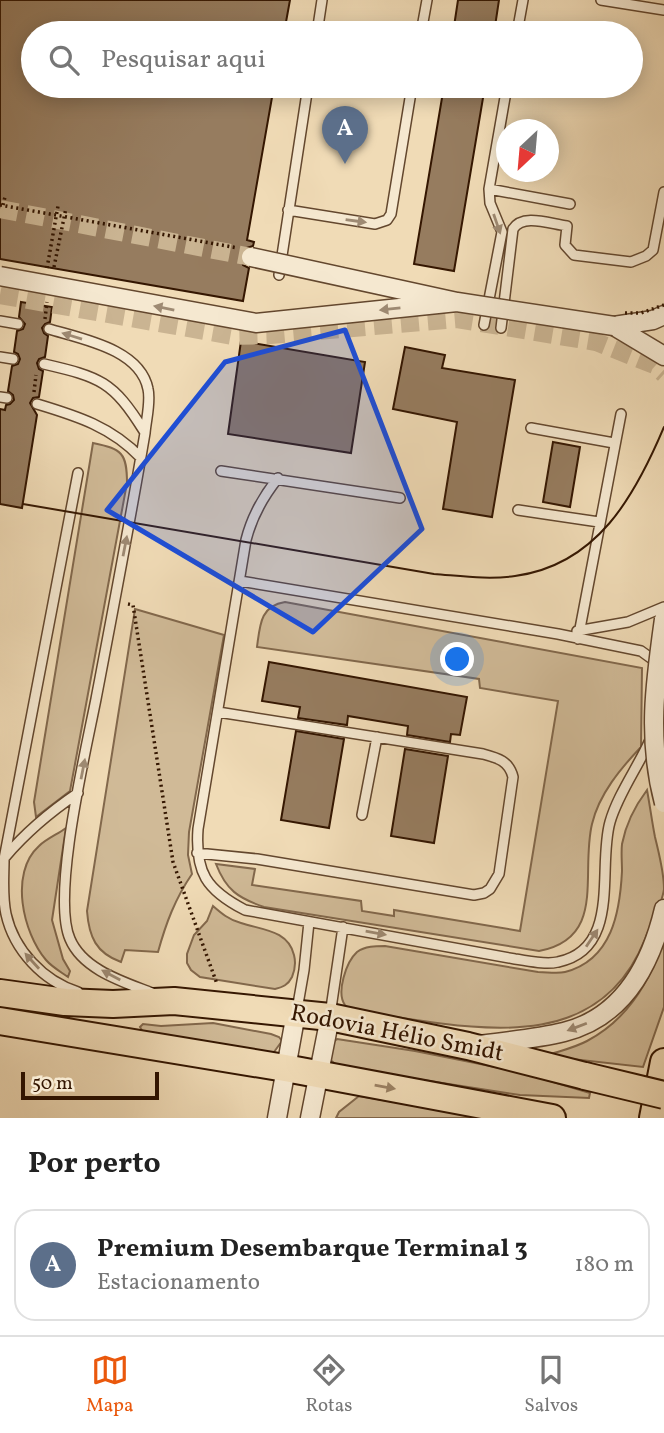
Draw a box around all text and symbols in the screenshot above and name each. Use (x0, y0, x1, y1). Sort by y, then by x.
search box (21, 21, 643, 98)
icon: search (45, 41, 83, 79)
text: Pesquisar aqui (101, 42, 266, 78)
pin: A (322, 106, 368, 164)
north arrow (496, 119, 559, 182)
one-way arrow (492, 214, 503, 235)
one-way arrow (345, 216, 367, 227)
one-way arrow (153, 302, 175, 313)
one-way arrow (378, 304, 400, 315)
one-way arrow (61, 330, 82, 340)
one-way arrow (119, 535, 130, 557)
your location (440, 642, 474, 676)
one-way arrow (77, 758, 88, 780)
one-way arrow (365, 928, 387, 939)
one-way arrow (585, 929, 599, 947)
one-way arrow (24, 952, 40, 970)
one-way arrow (100, 970, 120, 982)
street label: Rodovia Hélio Smidt (287, 997, 507, 1071)
one-way arrow (567, 1022, 588, 1033)
scale bar (21, 1069, 159, 1101)
text: 50 m (32, 1071, 73, 1097)
one-way arrow (374, 1081, 396, 1092)
text: Por perto (28, 1143, 161, 1185)
text: Premium Desembarque Terminal 3 (97, 1231, 528, 1267)
text: A (45, 1249, 61, 1281)
text: 180 m (575, 1249, 634, 1281)
text: Estacionamento (97, 1267, 260, 1299)
tab: Mapa (86, 1351, 133, 1419)
tab: Rotas (305, 1351, 352, 1419)
tab: Salvos (524, 1351, 578, 1419)

